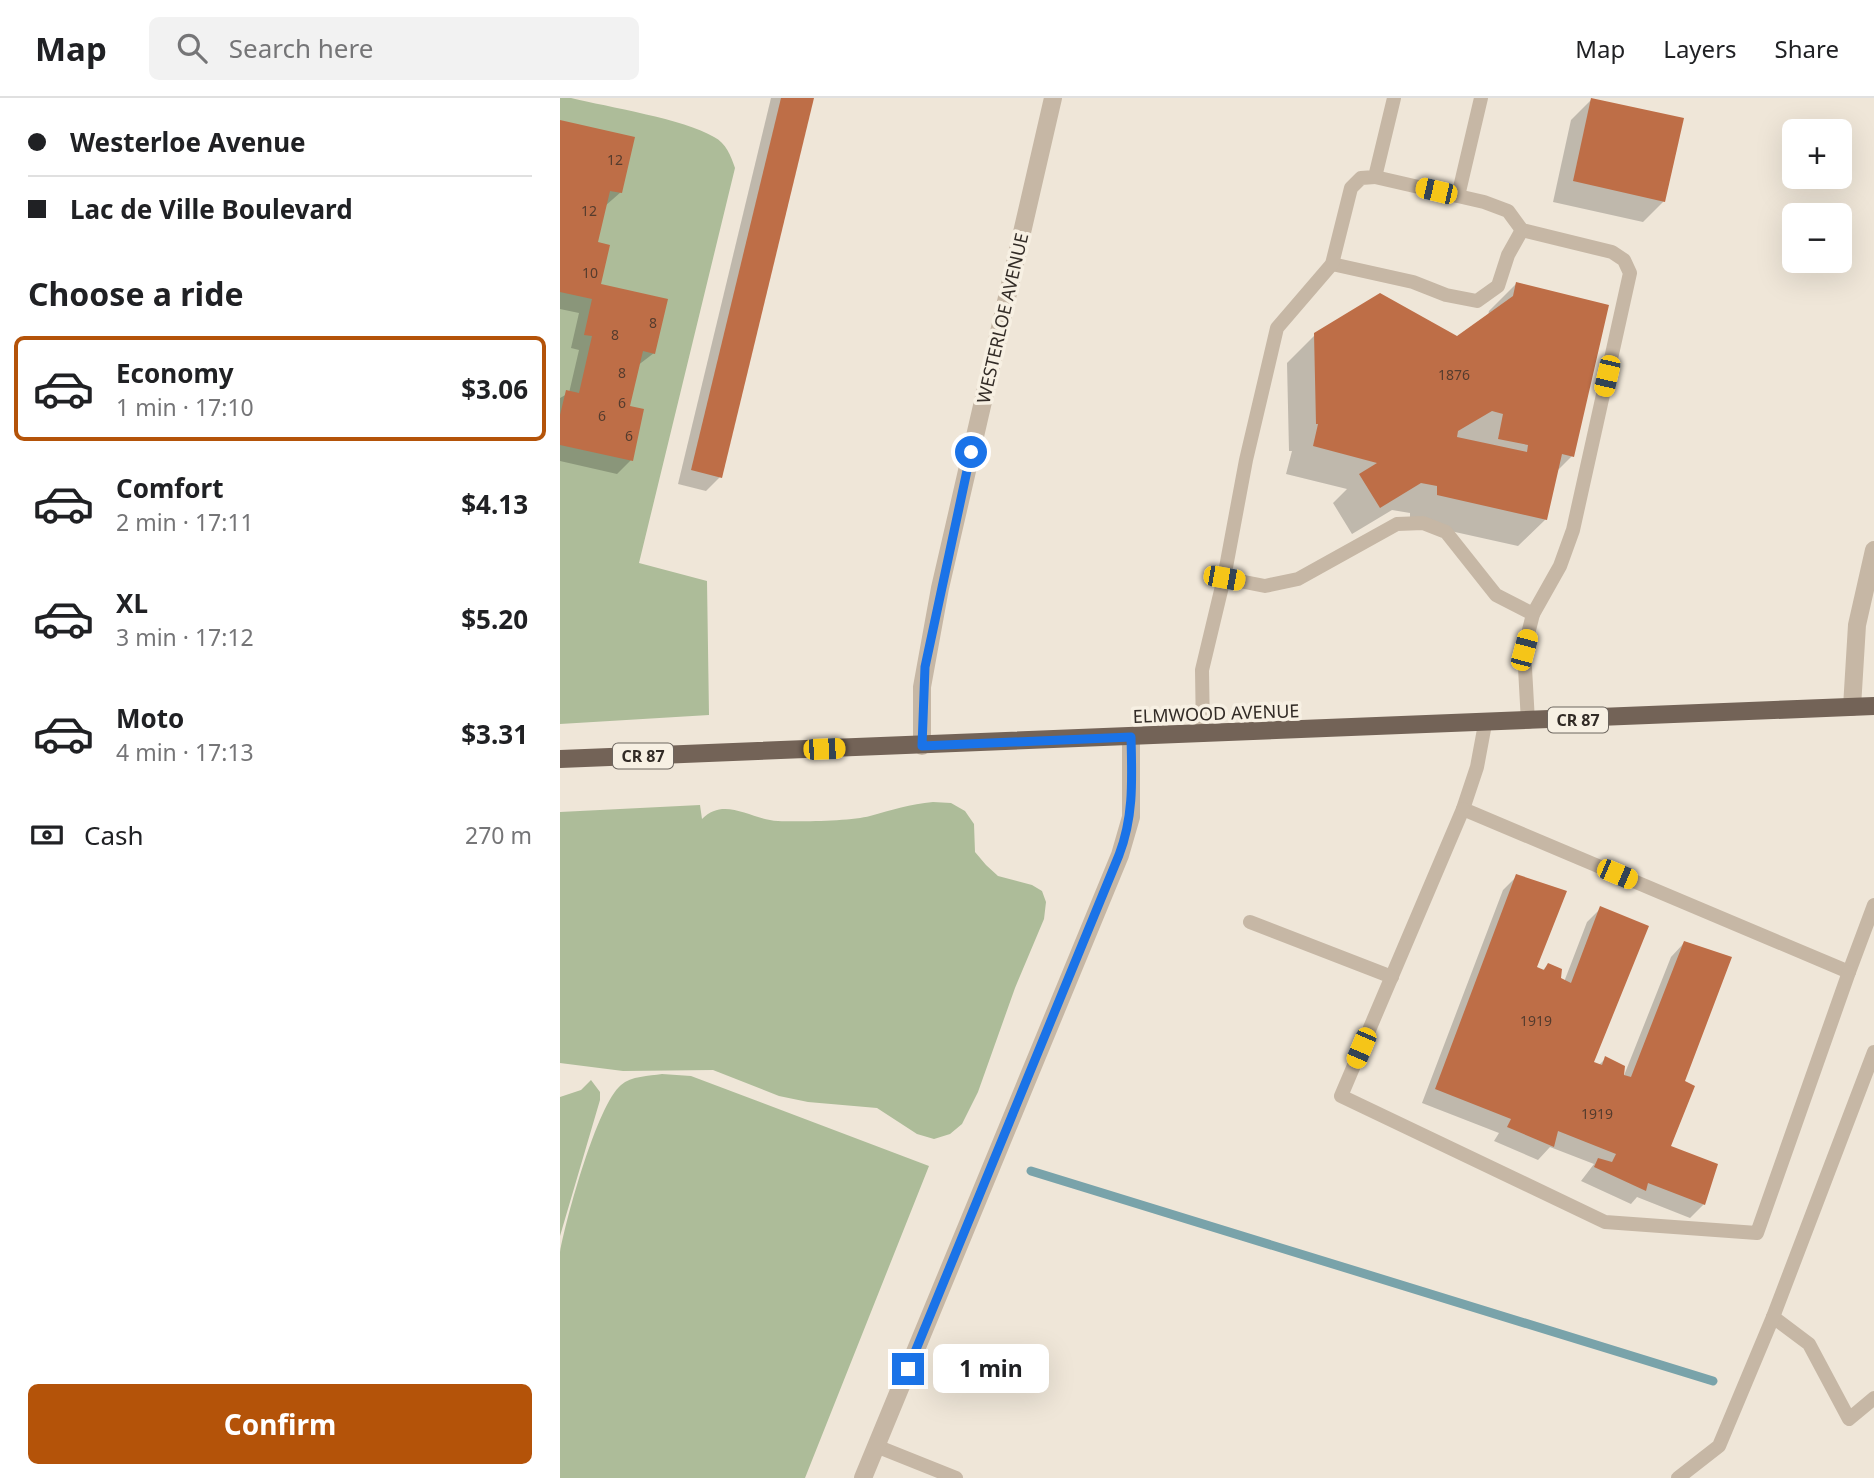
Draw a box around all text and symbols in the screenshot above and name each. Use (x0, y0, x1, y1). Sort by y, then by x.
search box (149, 17, 639, 80)
text: Map (35, 26, 107, 71)
icon: search (173, 29, 211, 67)
text: Search here (229, 30, 373, 66)
text: Map (1575, 32, 1625, 65)
text: Layers (1663, 32, 1737, 65)
text: Share (1775, 32, 1839, 65)
map controls (1782, 119, 1852, 273)
button: + (1782, 119, 1852, 189)
text: Westerloe Avenue (70, 124, 306, 160)
house number: 12 (607, 150, 623, 169)
car (1414, 176, 1459, 206)
text: Lac de Ville Boulevard (70, 191, 353, 227)
house number: 12 (581, 201, 597, 220)
button: − (1782, 203, 1852, 273)
street label: WESTERLOE AVENUE (971, 230, 1033, 406)
house number: 10 (582, 263, 598, 282)
text: Choose a ride (28, 272, 244, 315)
house number: 8 (649, 313, 657, 332)
house number: 8 (611, 325, 619, 344)
car (1593, 353, 1622, 399)
text: Economy (116, 355, 234, 391)
icon: car (32, 357, 95, 420)
house number: 8 (618, 363, 626, 382)
house number: 1876 (1438, 365, 1470, 384)
text: $3.06 (461, 371, 528, 407)
text: 1 min · 17:10 (116, 391, 254, 423)
house number: 6 (618, 393, 626, 412)
house number: 6 (598, 406, 606, 425)
house number: 6 (625, 426, 633, 445)
route start (955, 436, 987, 468)
text: Comfort (116, 470, 224, 506)
icon: car (32, 472, 95, 535)
text: $4.13 (461, 486, 528, 522)
text: 2 min · 17:11 (116, 506, 254, 538)
car (1202, 564, 1247, 592)
text: XL (116, 585, 148, 621)
icon: car (32, 587, 95, 650)
text: $5.20 (461, 601, 528, 637)
text: 3 min · 17:12 (116, 621, 254, 653)
car (1509, 627, 1540, 673)
street label: ELMWOOD AVENUE (1132, 698, 1300, 728)
text: Moto (116, 700, 184, 736)
icon: car (32, 702, 95, 765)
road number: CR 87 (1548, 708, 1608, 733)
text: $3.31 (461, 716, 528, 752)
text: 4 min · 17:13 (116, 736, 254, 768)
car (803, 738, 846, 760)
road number: CR 87 (613, 744, 673, 768)
icon: cash (28, 816, 66, 854)
text: Cash (84, 817, 144, 853)
text: 270 m (465, 819, 532, 851)
car (1594, 856, 1641, 892)
house number: 1919 (1520, 1011, 1552, 1030)
car (1344, 1025, 1379, 1071)
house number: 1919 (1581, 1104, 1613, 1123)
callout: 1 min (932, 1344, 1048, 1394)
text: 1 min (959, 1352, 1023, 1384)
route end (892, 1353, 924, 1385)
button: Confirm (28, 1384, 532, 1464)

